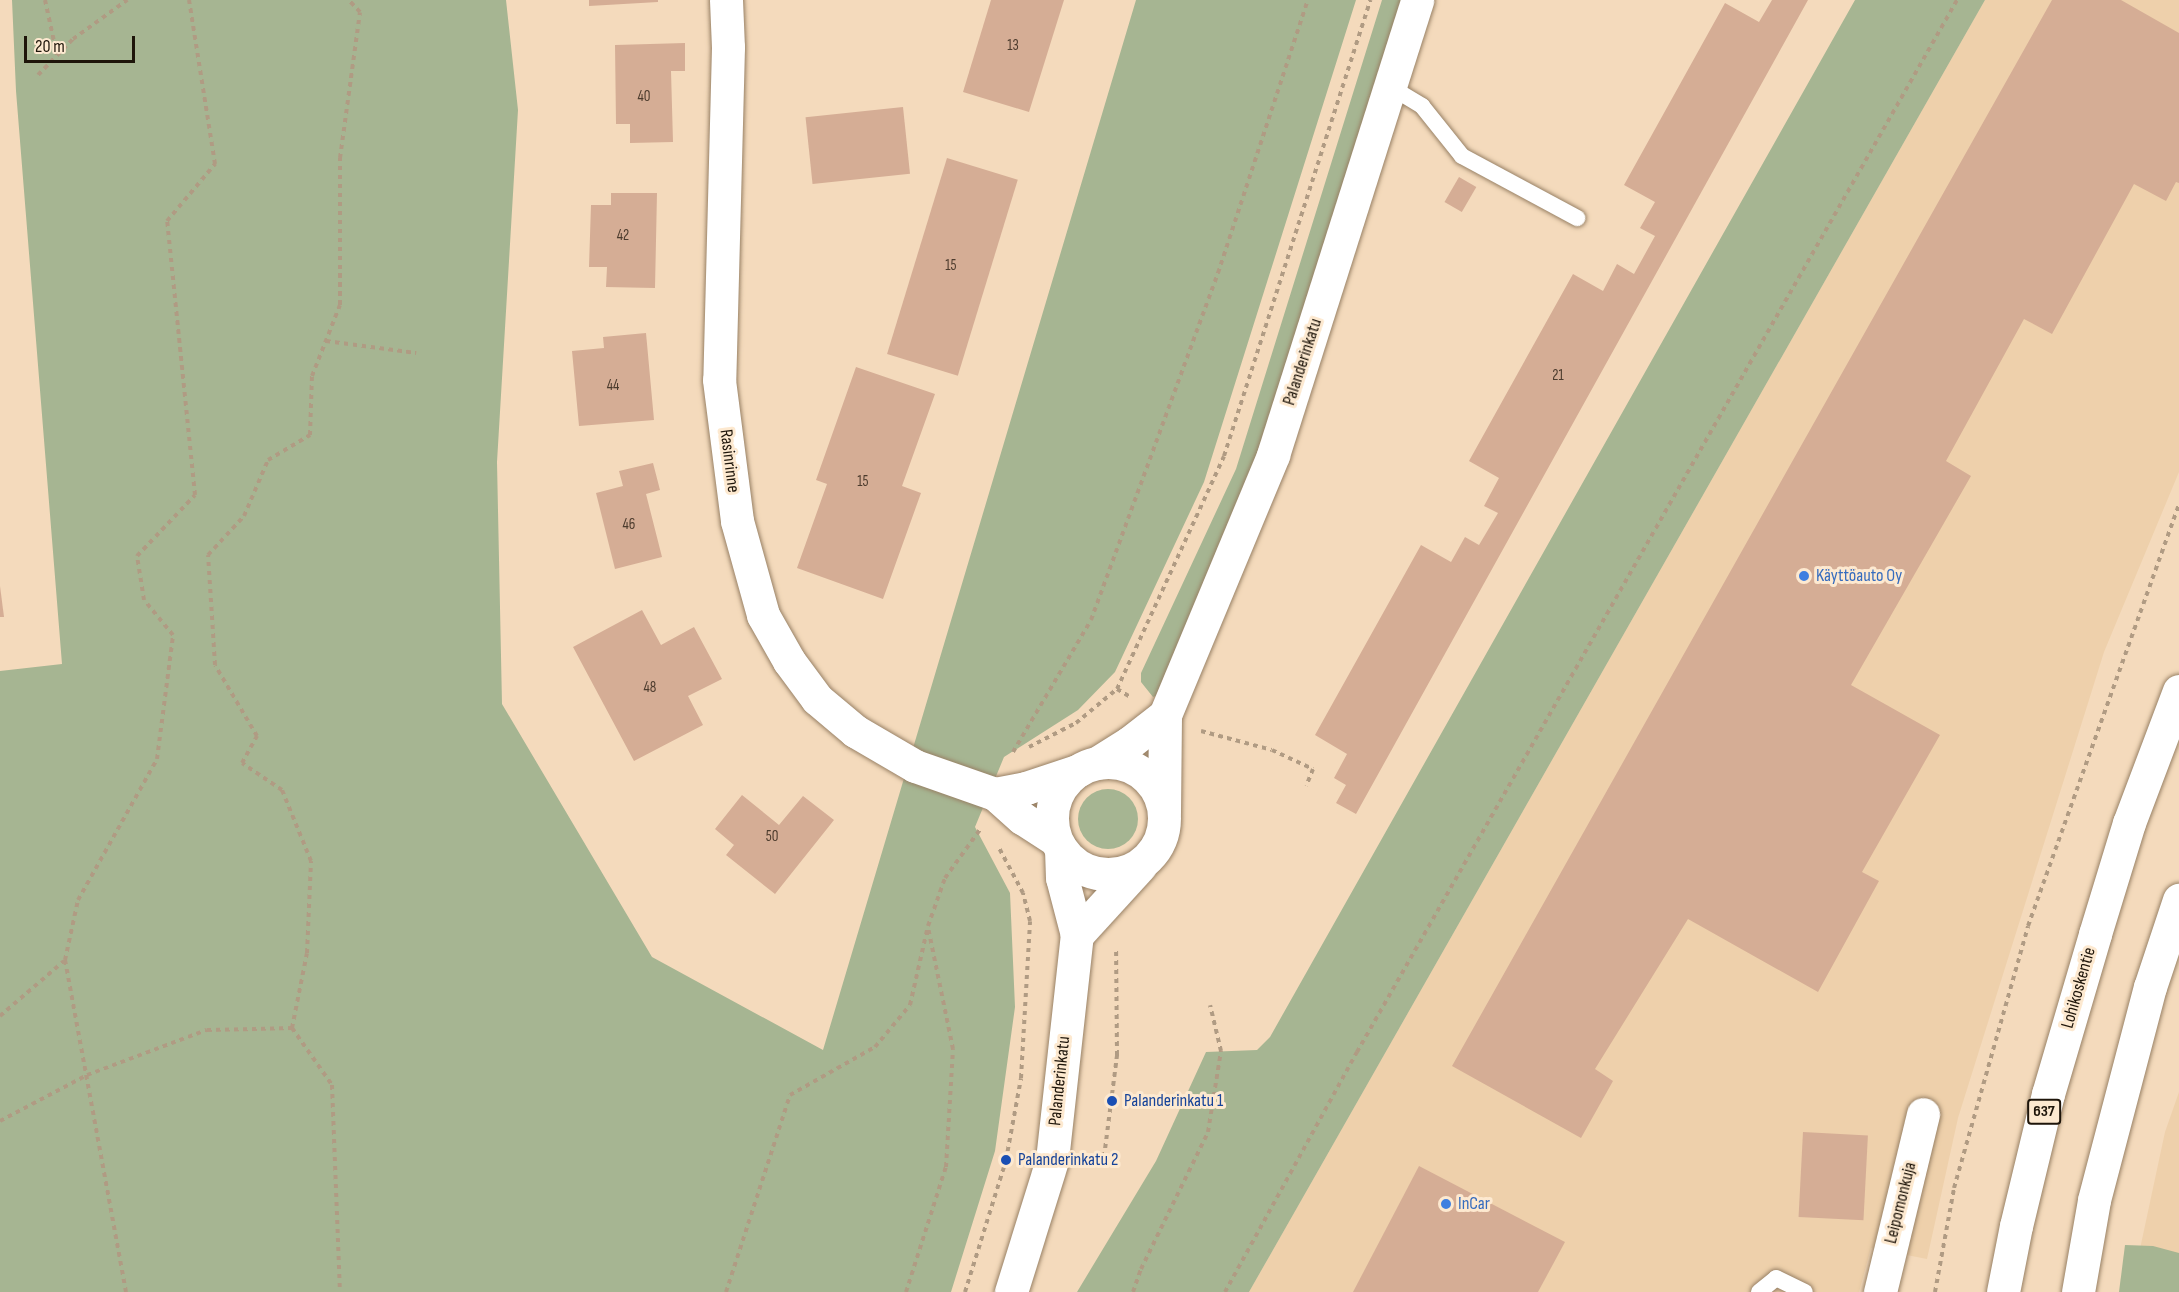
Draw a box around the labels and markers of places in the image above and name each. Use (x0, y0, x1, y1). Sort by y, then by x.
place label: Käyttöauto Oy (1816, 565, 1902, 587)
marker: Käyttöauto Oy (1797, 569, 1811, 583)
place label: Palanderinkatu 1 (1124, 1090, 1223, 1112)
marker: Palanderinkatu 1 (1105, 1094, 1119, 1108)
place label: Palanderinkatu 2 (1018, 1149, 1118, 1171)
marker: Palanderinkatu 2 (999, 1153, 1013, 1167)
place label: InCar (1458, 1193, 1490, 1215)
marker: InCar (1439, 1197, 1453, 1211)

